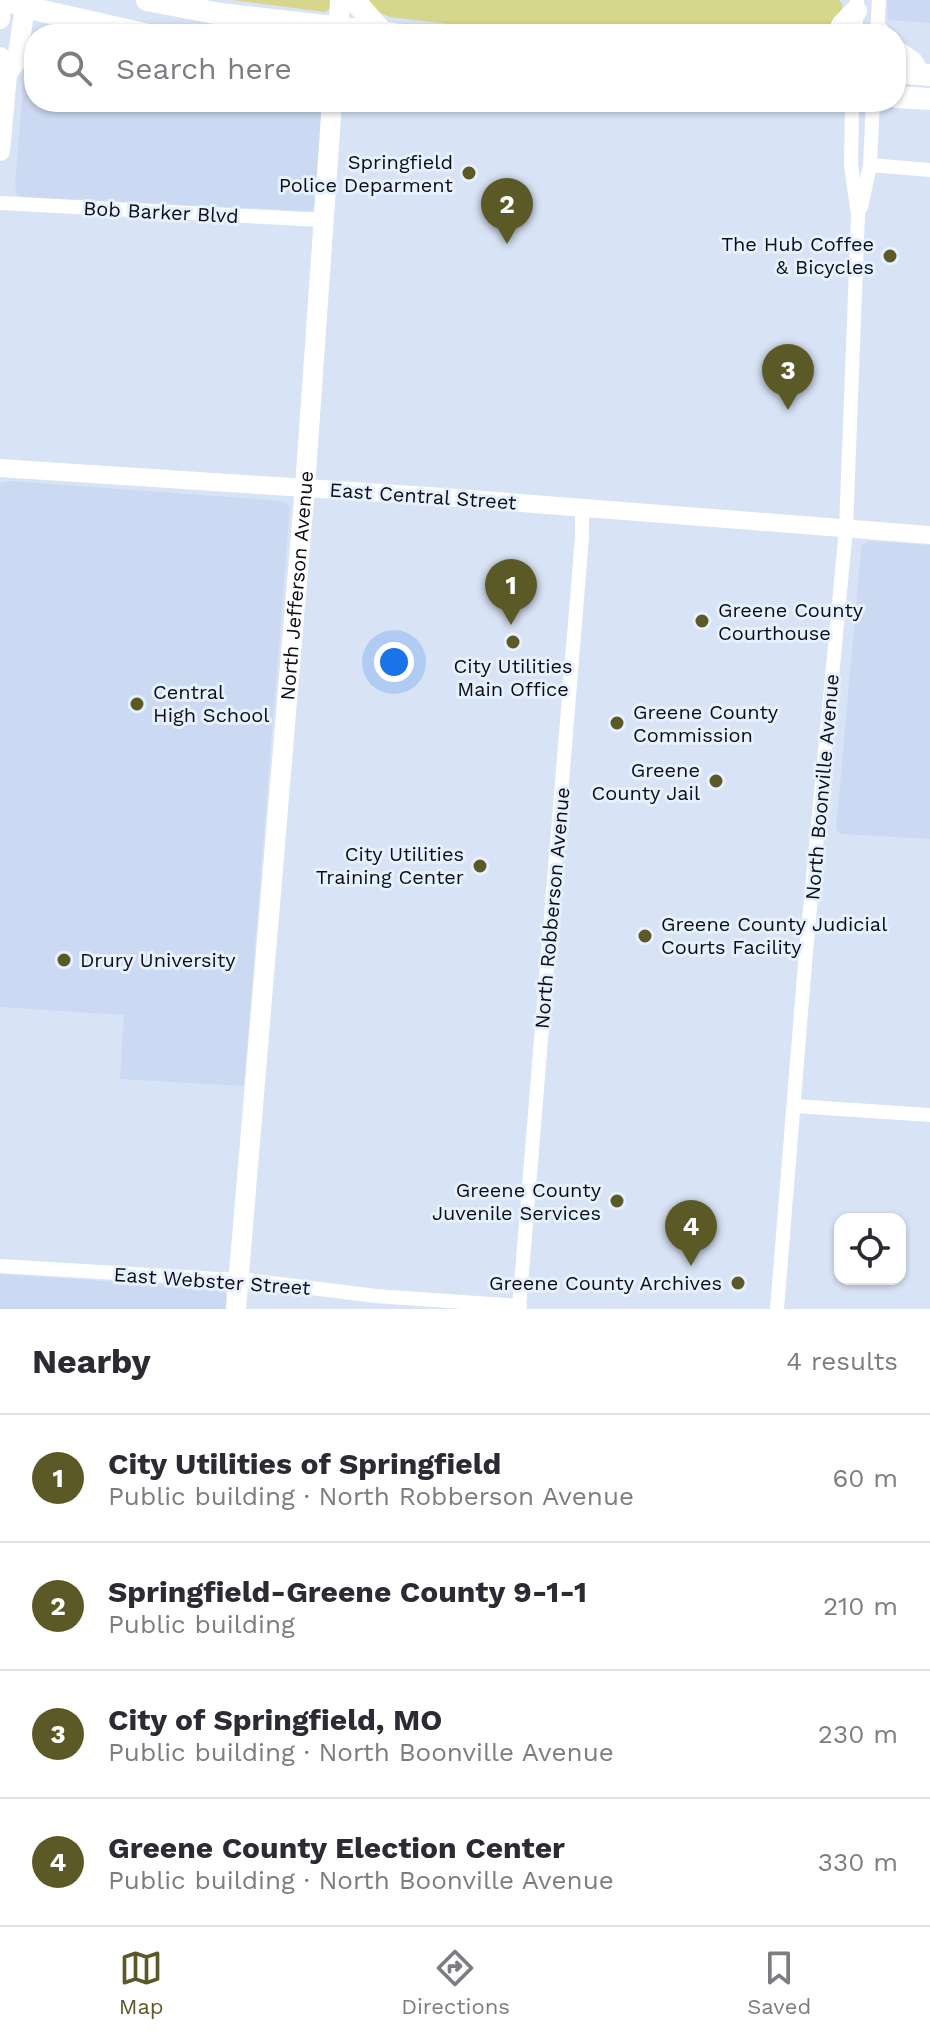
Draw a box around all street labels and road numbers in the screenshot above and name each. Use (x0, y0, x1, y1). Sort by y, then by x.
street label: Bob Barker Blvd (83, 196, 239, 228)
street label: North Jefferson Avenue (275, 470, 318, 701)
street label: East Central Street (329, 477, 518, 515)
street label: North Boonville Avenue (800, 673, 844, 901)
street label: North Robberson Avenue (529, 786, 575, 1030)
street label: East Webster Street (113, 1262, 312, 1300)

